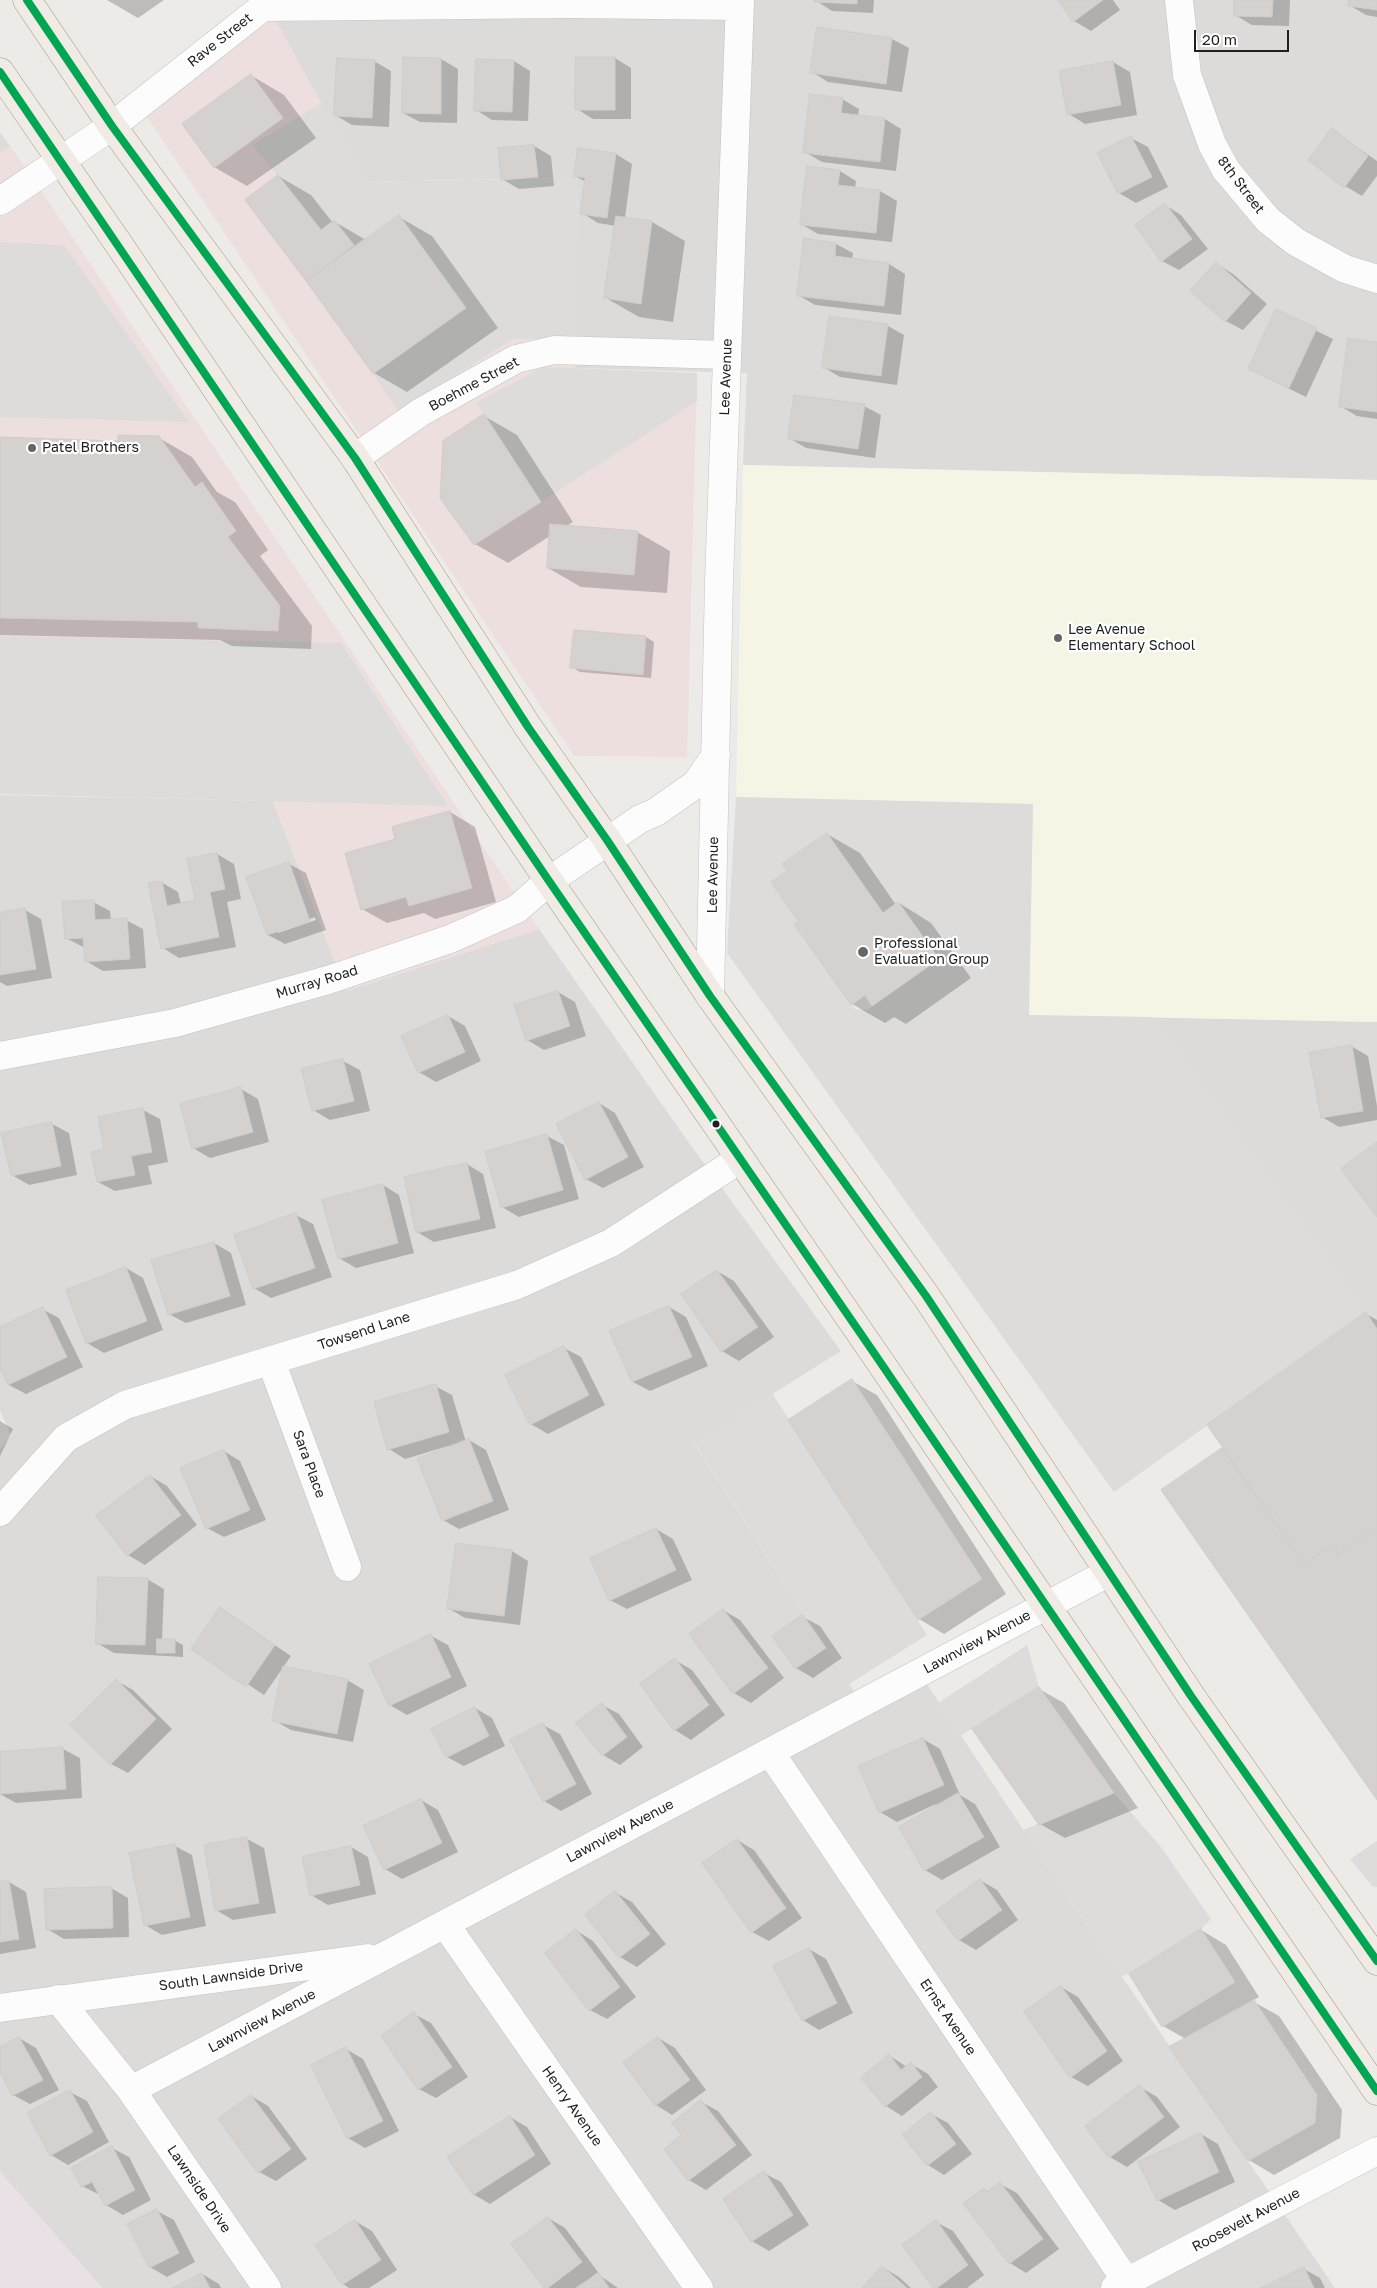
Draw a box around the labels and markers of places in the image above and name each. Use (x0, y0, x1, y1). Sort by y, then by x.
place label: Patel Brothers (42, 440, 139, 456)
marker: Patel Brothers (26, 442, 38, 454)
place label: Lee Avenue Elementary School (1068, 622, 1195, 654)
marker: Lee Avenue Elementary School (1052, 632, 1064, 644)
place label: Professional Evaluation Group (874, 936, 989, 969)
marker: Professional Evaluation Group (856, 945, 870, 959)
unlabelled marker (711, 1119, 721, 1129)

